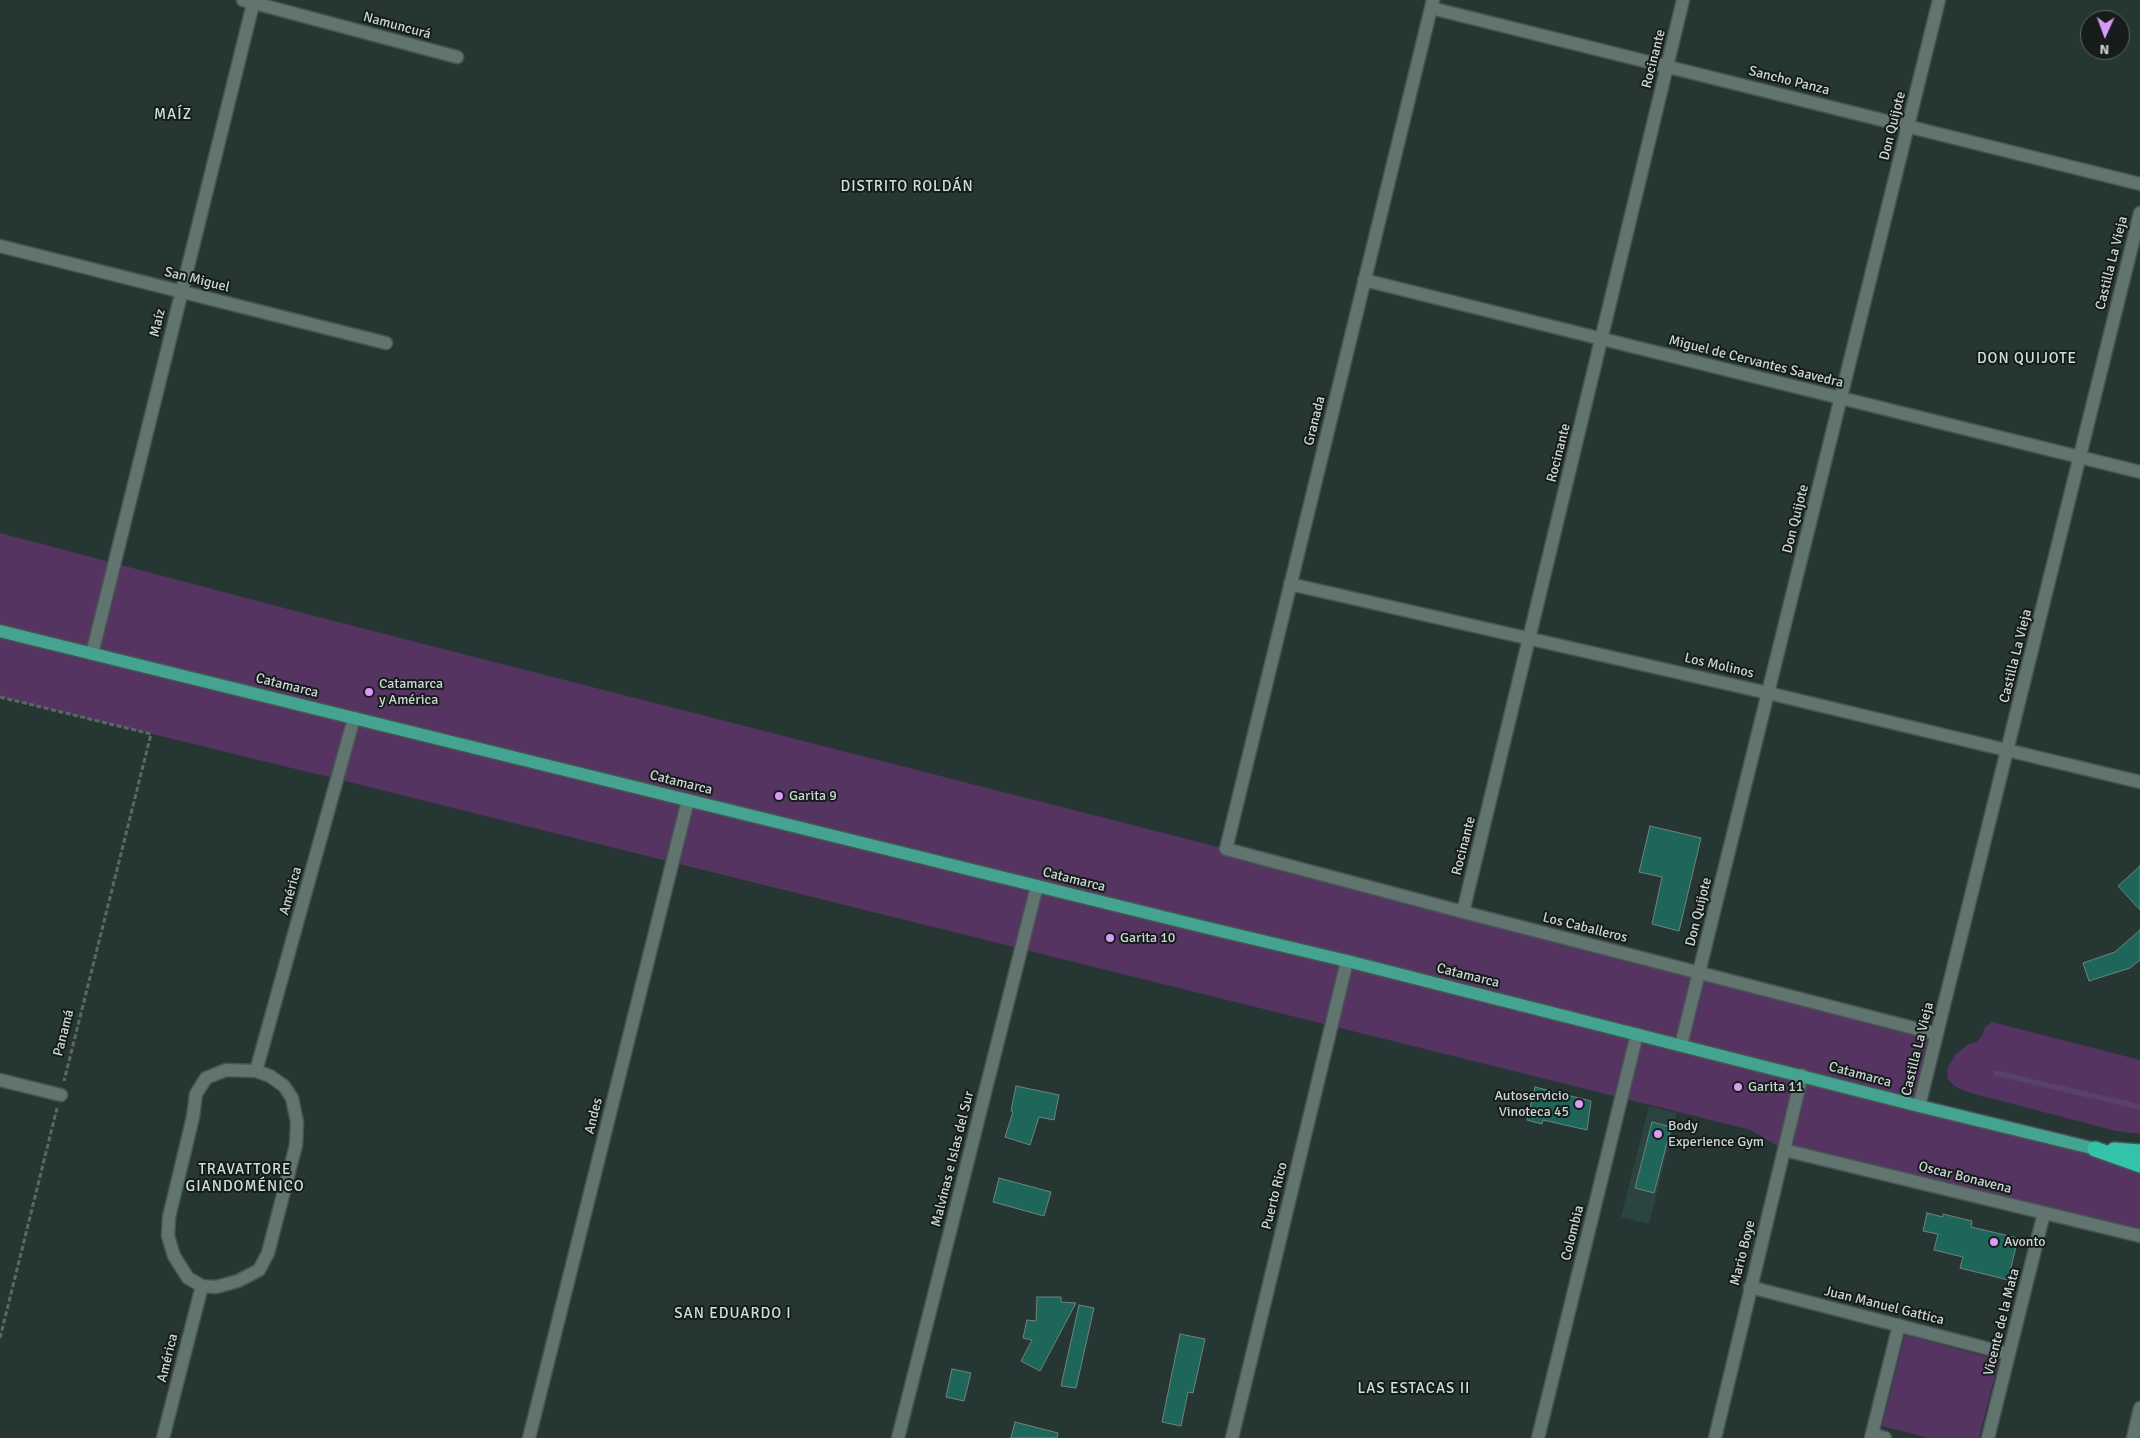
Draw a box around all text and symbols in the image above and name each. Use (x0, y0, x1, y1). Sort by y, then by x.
street label: Namuncurá (361, 9, 433, 43)
north arrow (2080, 10, 2130, 60)
street label: Rocinante (1639, 28, 1669, 90)
text: N (2099, 41, 2110, 58)
street label: Sancho Panza (1747, 63, 1831, 99)
street label: Don Quijote (1876, 90, 1910, 162)
district label: MAÍZ (153, 106, 193, 124)
district label: DISTRITO ROLDÁN (839, 178, 975, 196)
street label: Castilla La Vieja (2092, 214, 2132, 312)
street label: San Miguel (163, 264, 231, 296)
street label: Maíz (146, 307, 170, 339)
street label: Miguel de Cervantes Saavedra (1667, 332, 1845, 392)
district label: DON QUIJOTE (1976, 350, 2078, 368)
street label: Granada (1301, 395, 1329, 447)
street label: Rocinante (1544, 422, 1574, 484)
street label: Don Quijote (1779, 483, 1813, 555)
street label: Castilla La Vieja (1996, 607, 2036, 705)
street label: Los Molinos (1683, 650, 1755, 682)
street label: Catamarca (254, 670, 320, 702)
place label: Catamarca y América (379, 676, 443, 709)
marker: Catamarca y América (363, 686, 375, 698)
street label: Catamarca (648, 767, 714, 799)
place label: Garita 9 (789, 788, 837, 804)
marker: Garita 9 (773, 790, 785, 802)
street label: Rocinante (1449, 815, 1479, 877)
street label: Catamarca (1041, 864, 1107, 896)
street label: América (276, 865, 306, 917)
street label: Don Quijote (1682, 876, 1716, 948)
street label: Los Caballeros (1541, 909, 1629, 947)
place label: Garita 10 (1120, 930, 1175, 946)
marker: Garita 10 (1104, 932, 1116, 944)
street label: Catamarca (1435, 960, 1501, 992)
street label: Castilla La Vieja (1898, 1000, 1938, 1098)
street label: Panamá (50, 1008, 78, 1058)
street label: Catamarca (1827, 1059, 1893, 1091)
place label: Garita 11 (1748, 1079, 1803, 1095)
marker: Garita 11 (1732, 1081, 1744, 1093)
place label: Autoservicio Vinoteca 45 (1494, 1088, 1569, 1120)
street label: Malvinas e Islas del Sur (928, 1089, 978, 1229)
street label: Andes (581, 1096, 607, 1136)
marker: Autoservicio Vinoteca 45 (1573, 1098, 1585, 1110)
place label: Body Experience Gym (1668, 1118, 1764, 1150)
marker: Body Experience Gym (1652, 1128, 1664, 1140)
street label: Oscar Bonavena (1917, 1158, 2013, 1198)
district label: TRAVATTORE GIANDOMÉNICO (184, 1161, 306, 1196)
street label: Puerto Rico (1259, 1161, 1291, 1231)
street label: Colombia (1558, 1204, 1588, 1262)
street label: Mario Boye (1727, 1219, 1759, 1287)
place label: Avonto (2004, 1234, 2045, 1250)
marker: Avonto (1988, 1236, 2000, 1248)
street label: Vicente de la Mata (1981, 1267, 2023, 1377)
street label: Juan Manuel Gattica (1822, 1283, 1946, 1329)
district label: SAN EDUARDO I (673, 1305, 793, 1323)
street label: América (154, 1332, 182, 1384)
district label: LAS ESTACAS II (1356, 1380, 1472, 1398)

